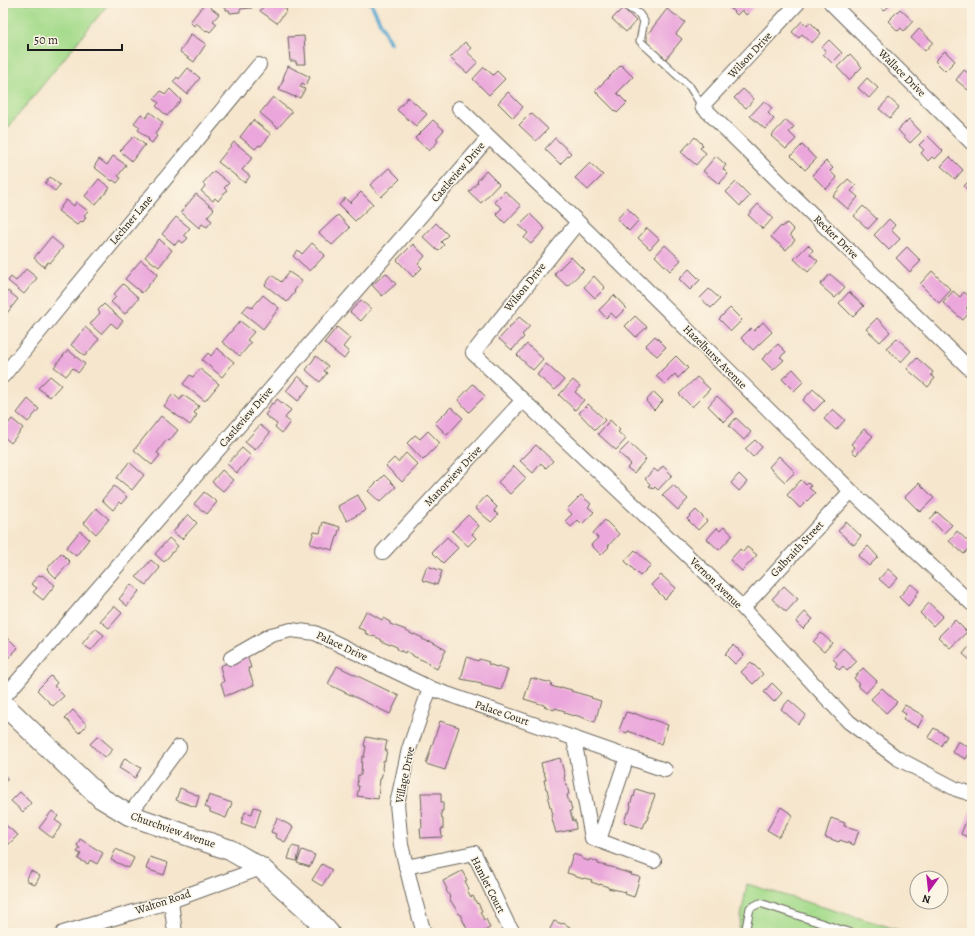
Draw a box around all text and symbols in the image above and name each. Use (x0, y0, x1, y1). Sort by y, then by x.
scale bar (28, 26, 122, 52)
street label: Wilson Drive (724, 28, 775, 82)
text: 50 m (34, 32, 58, 48)
street label: Wallace Drive (874, 45, 929, 100)
street label: Castleview Drive (428, 139, 488, 205)
street label: Lechner Lane (106, 192, 156, 248)
street label: Recker Drive (810, 212, 862, 262)
street label: Wilson Drive (500, 260, 549, 315)
street label: Hazelhurst Avenue (680, 322, 750, 392)
street label: Castleview Drive (216, 384, 276, 450)
street label: Manorview Drive (421, 442, 485, 510)
street label: Galbraith Street (767, 517, 827, 580)
street label: Vernon Avenue (686, 553, 746, 612)
street label: Palace Drive (314, 628, 370, 664)
street label: Palace Court (473, 697, 531, 729)
street label: Village Drive (392, 745, 418, 806)
street label: Churchview Avenue (129, 808, 217, 852)
street label: Hamlet Court (467, 854, 509, 916)
north arrow (909, 870, 949, 910)
street label: Walton Road (132, 886, 193, 918)
text: N (921, 891, 932, 907)

